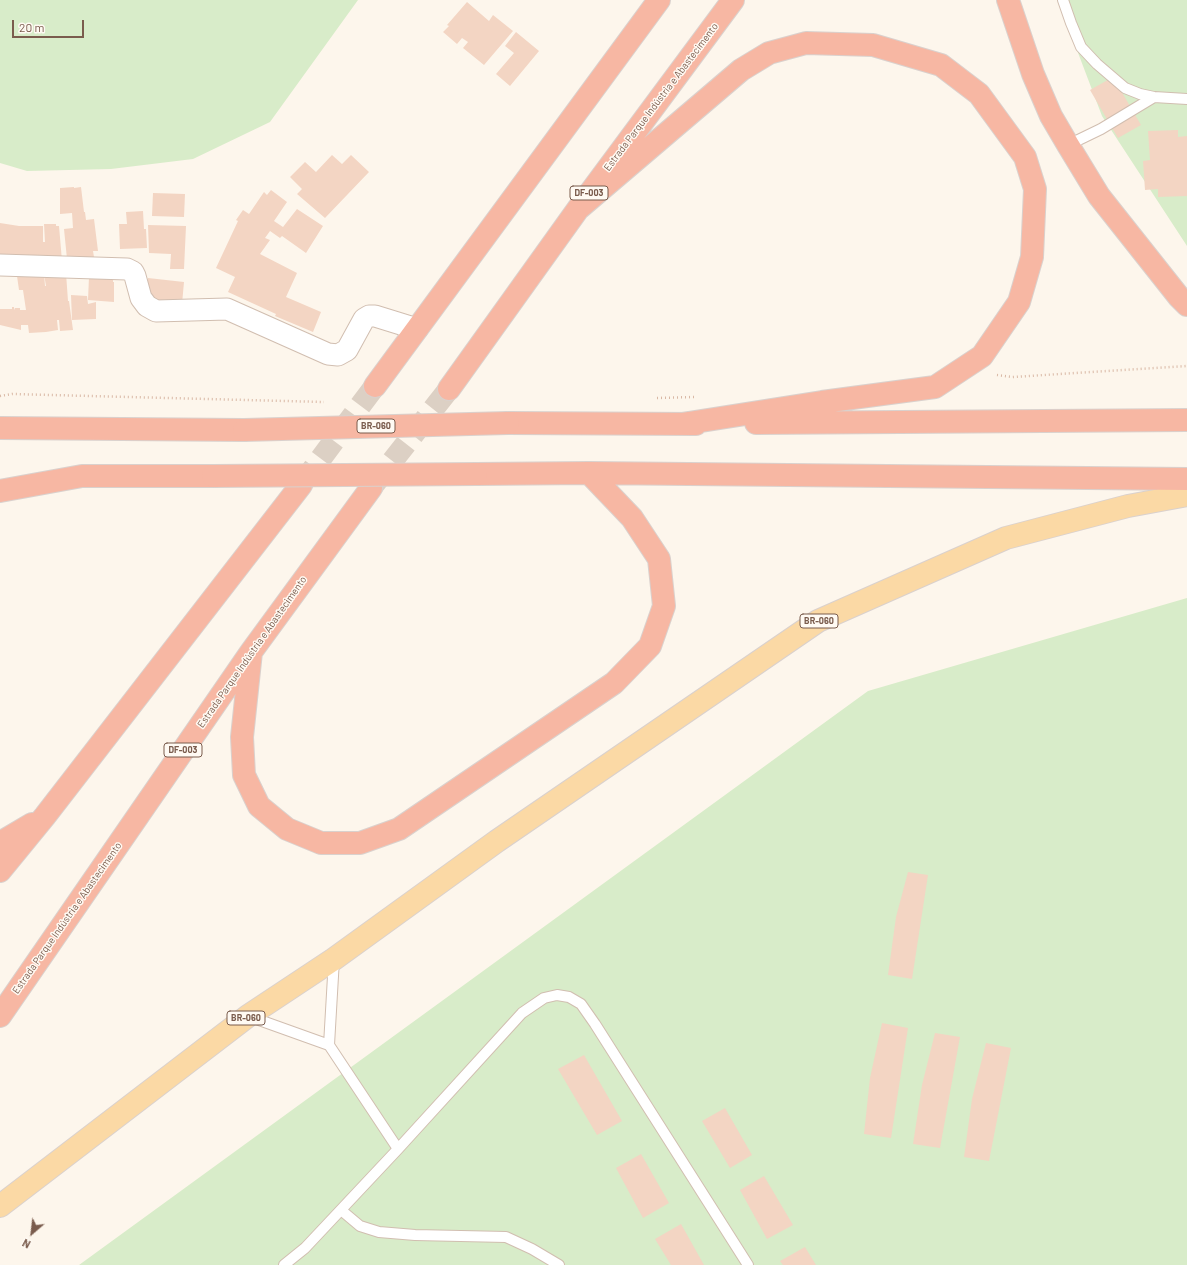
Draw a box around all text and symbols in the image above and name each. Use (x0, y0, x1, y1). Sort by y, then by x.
scale bar (14, 12, 86, 38)
text: 20 m (19, 20, 45, 34)
street label: Estrada Parque Indústria e Abastecimento (601, 21, 721, 173)
road number: DF-003 (570, 186, 608, 200)
road number: BR-060 (357, 419, 395, 433)
street label: Estrada Parque Indústria e Abastecimento (195, 574, 309, 730)
road number: BR-060 (800, 614, 838, 628)
road number: DF-003 (164, 743, 202, 757)
street label: Estrada Parque Indústria e Abastecimento (10, 840, 124, 996)
road number: BR-060 (227, 1011, 265, 1025)
north arrow (12, 1213, 52, 1253)
text: N (20, 1237, 32, 1251)

